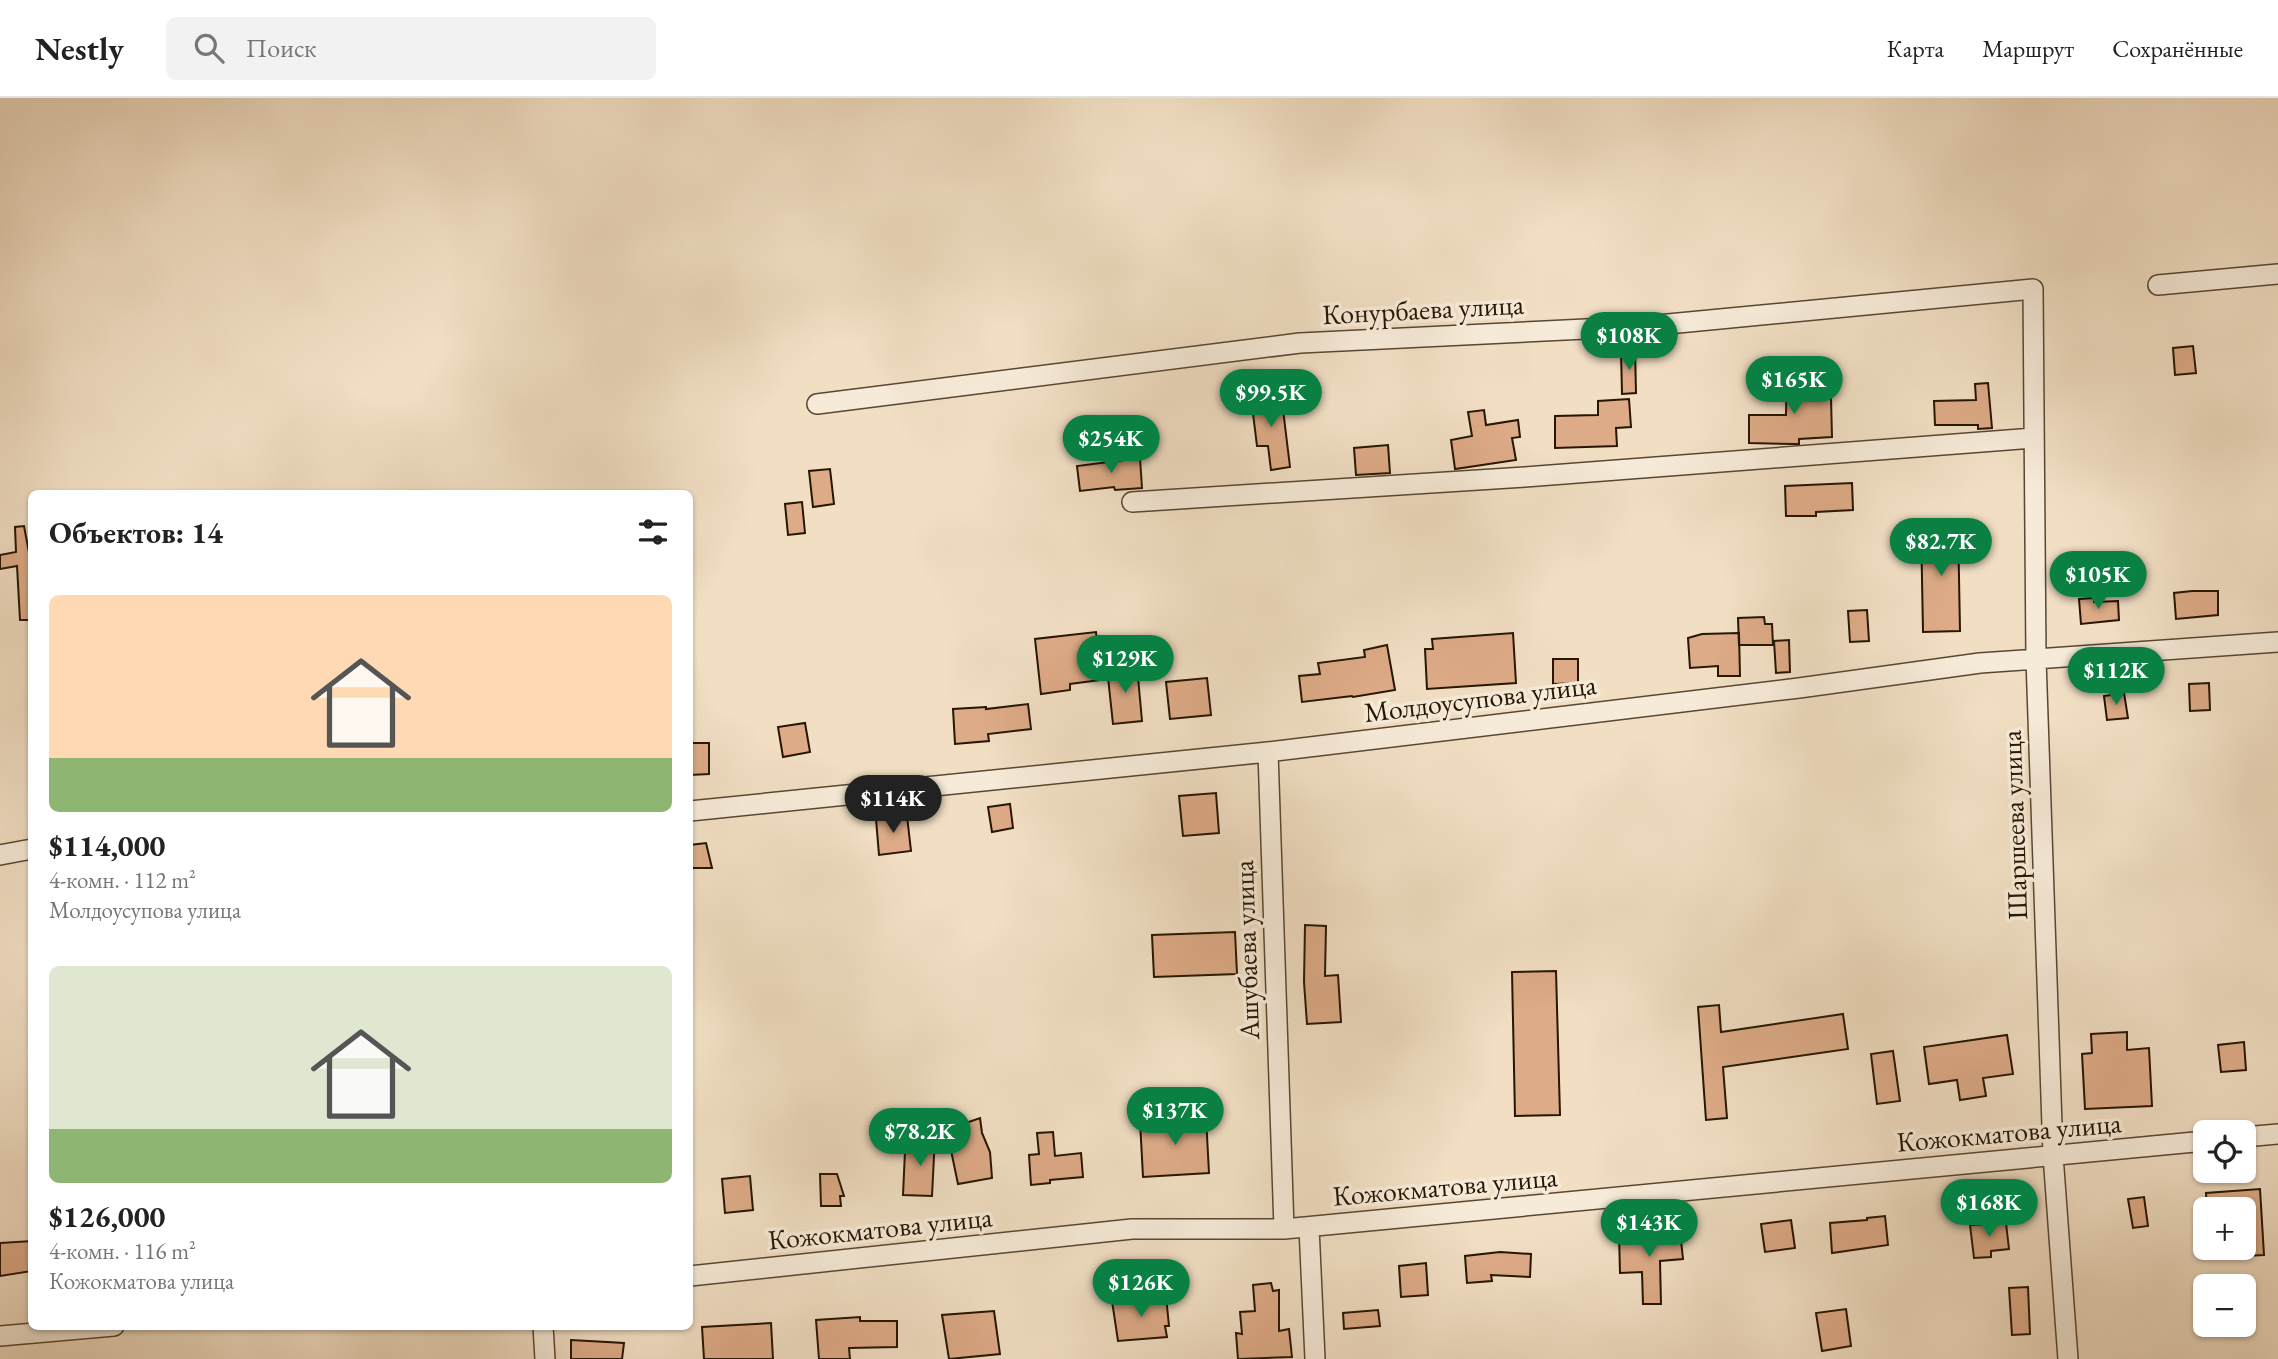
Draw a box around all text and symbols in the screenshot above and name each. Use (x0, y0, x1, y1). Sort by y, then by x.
search box (166, 17, 656, 80)
text: Nestly (35, 27, 124, 70)
icon: search (190, 29, 228, 67)
text: Поиск (246, 31, 317, 65)
text: Карта (1887, 33, 1944, 64)
text: Маршрут (1982, 33, 2074, 64)
text: Сохранённые (2112, 33, 2243, 64)
street label: Конурбаева улица (1321, 286, 1526, 332)
pin: $108K (1580, 313, 1678, 372)
text: $108K (1597, 320, 1661, 350)
pin: $165K (1745, 356, 1843, 416)
text: $165K (1762, 364, 1826, 394)
pin: $99.5K (1214, 370, 1328, 429)
text: $99.5K (1236, 377, 1306, 407)
pin: $254K (1062, 416, 1160, 475)
text: $254K (1079, 423, 1143, 453)
text: Объектов: 14 (49, 513, 223, 552)
icon: filters (634, 513, 672, 551)
pin: $82.7K (1884, 518, 1998, 578)
text: $82.7K (1906, 526, 1976, 556)
pin: $105K (2049, 552, 2147, 611)
text: $105K (2066, 559, 2130, 589)
pin: $129K (1076, 636, 1174, 695)
icon: home (298, 640, 424, 766)
text: $129K (1093, 643, 1157, 673)
pin: $112K (2067, 648, 2165, 707)
text: $112K (2084, 655, 2148, 685)
street label: Молдоусупова улица (1362, 666, 1599, 730)
street label: Шаршеева улица (1993, 729, 2035, 920)
pin: $114K (844, 776, 942, 835)
text: $114K (861, 783, 925, 813)
text: $114,000 (49, 826, 165, 865)
street label: Ашубаева улица (1225, 859, 1267, 1041)
text: 4-комн. · 112 m² (49, 865, 196, 895)
text: Молдоусупова улица (49, 895, 241, 925)
icon: home (298, 1011, 424, 1137)
pin: $137K (1126, 1088, 1224, 1147)
text: $137K (1143, 1095, 1207, 1125)
street label: Кожокматова улица (1895, 1104, 2124, 1160)
pin: $78.2K (863, 1108, 977, 1168)
text: $78.2K (885, 1116, 955, 1146)
map controls (2193, 1120, 2256, 1337)
button: locate (2193, 1120, 2256, 1183)
street label: Кожокматова улица (1331, 1158, 1560, 1214)
pin: $168K (1940, 1180, 2038, 1239)
text: $168K (1957, 1187, 2021, 1217)
text: $126,000 (49, 1197, 165, 1236)
button: + (2193, 1197, 2256, 1260)
street label: Кожокматова улица (766, 1198, 995, 1258)
pin: $143K (1600, 1200, 1698, 1259)
text: $143K (1617, 1207, 1681, 1237)
text: 4-комн. · 116 m² (49, 1236, 196, 1266)
pin: $126K (1092, 1260, 1190, 1319)
text: Кожокматова улица (49, 1266, 234, 1296)
text: $126K (1109, 1267, 1173, 1297)
button: − (2193, 1274, 2256, 1337)

